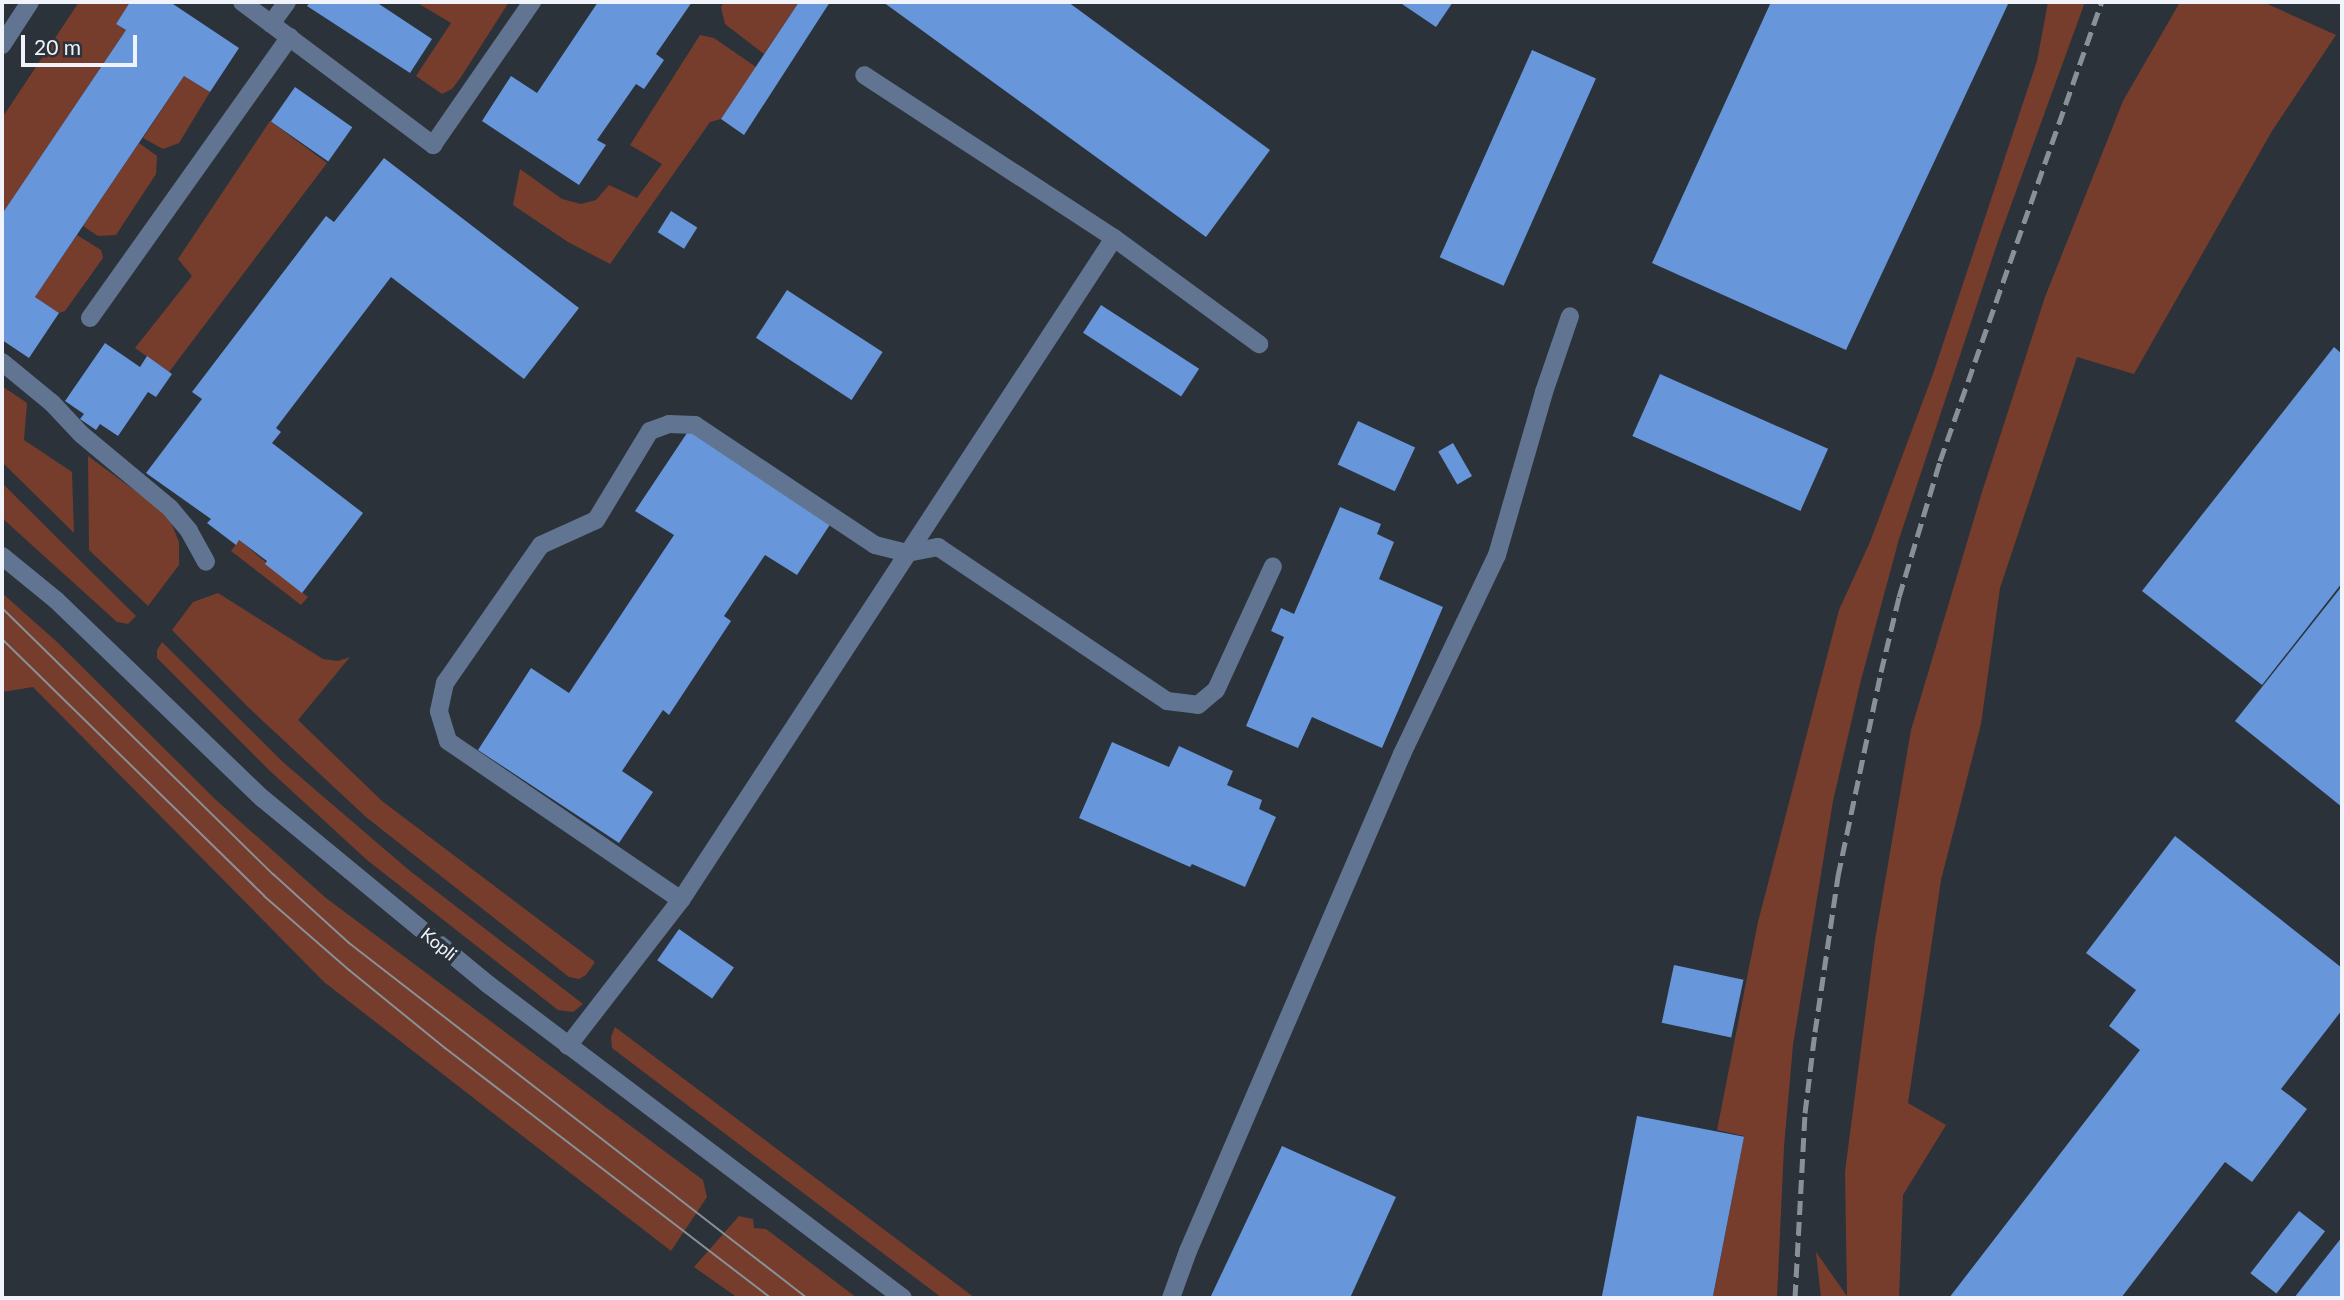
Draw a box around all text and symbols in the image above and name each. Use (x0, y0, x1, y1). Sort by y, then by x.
scale bar (24, 21, 140, 65)
text: 20 m (34, 34, 81, 59)
street label: Kopli (417, 923, 461, 965)

